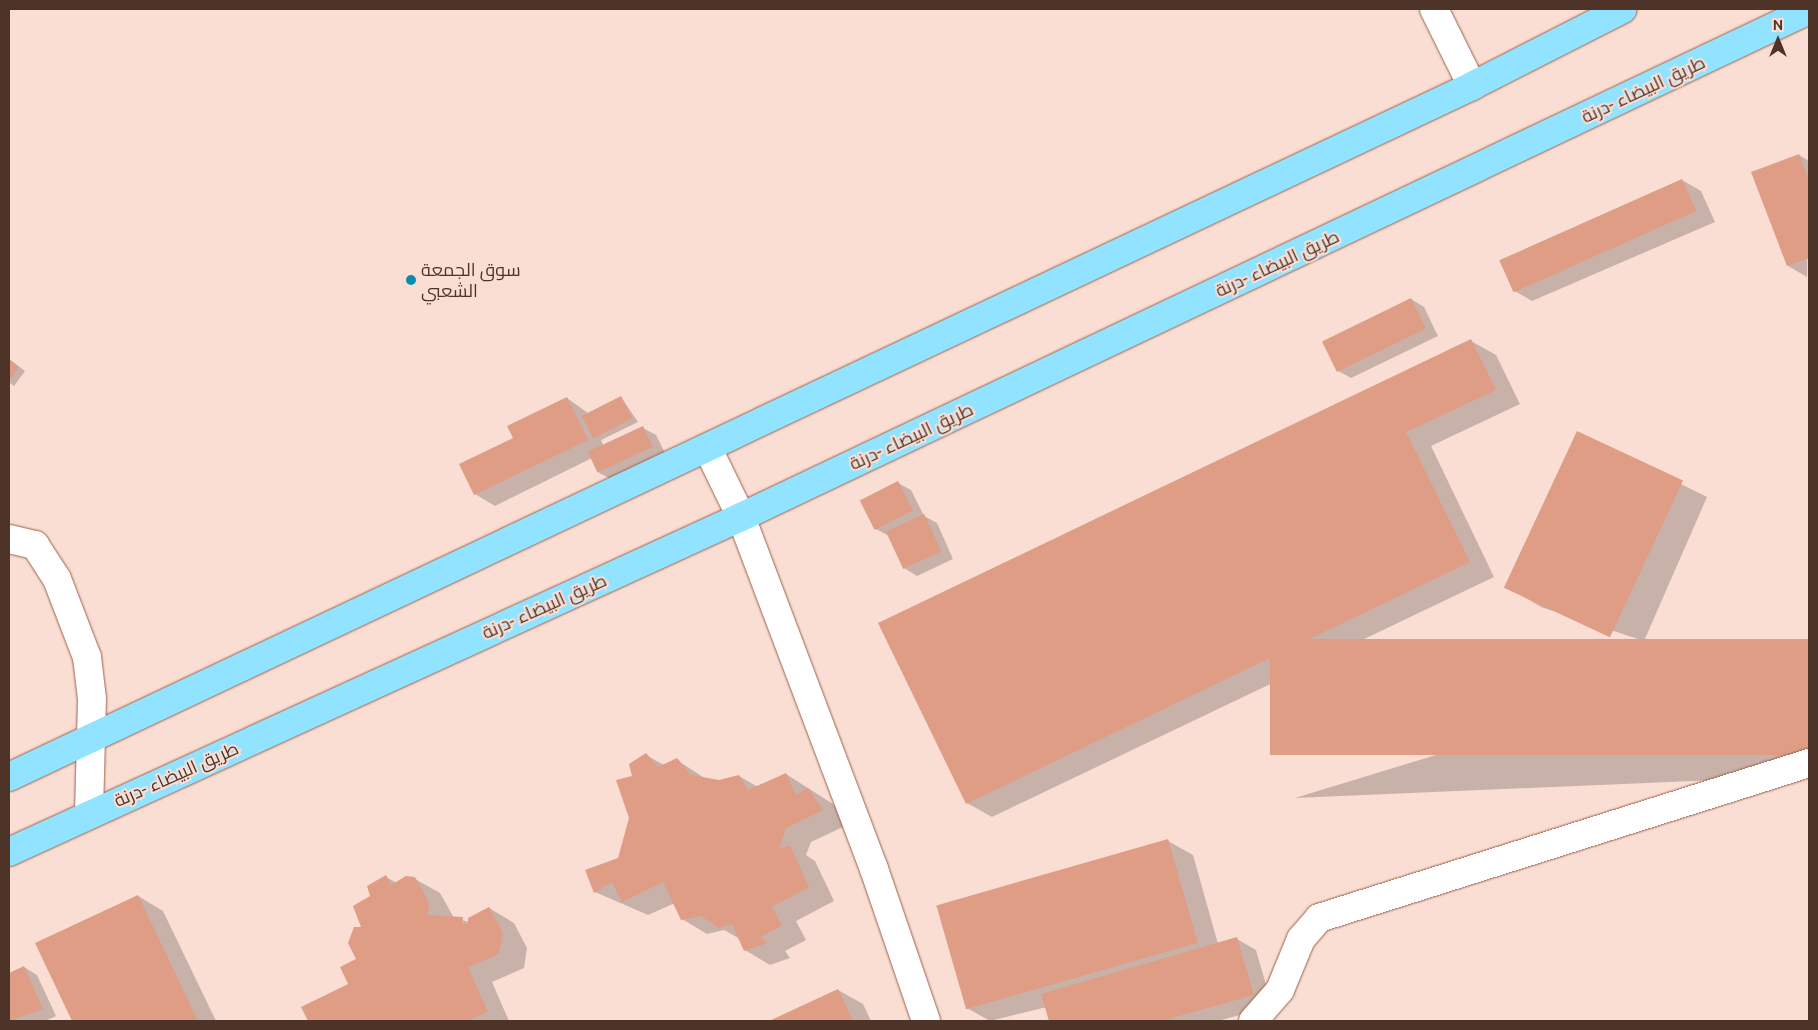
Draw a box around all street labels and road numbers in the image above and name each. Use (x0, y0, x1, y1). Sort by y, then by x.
street label: طريق البيضاء -درنة (1578, 51, 1708, 127)
street label: طريق البيضاء -درنة (1212, 225, 1342, 301)
street label: طريق البيضاء -درنة (846, 398, 976, 474)
street label: طريق البيضاء -درنة (478, 569, 610, 643)
street label: طريق البيضاء -درنة (110, 737, 242, 811)

